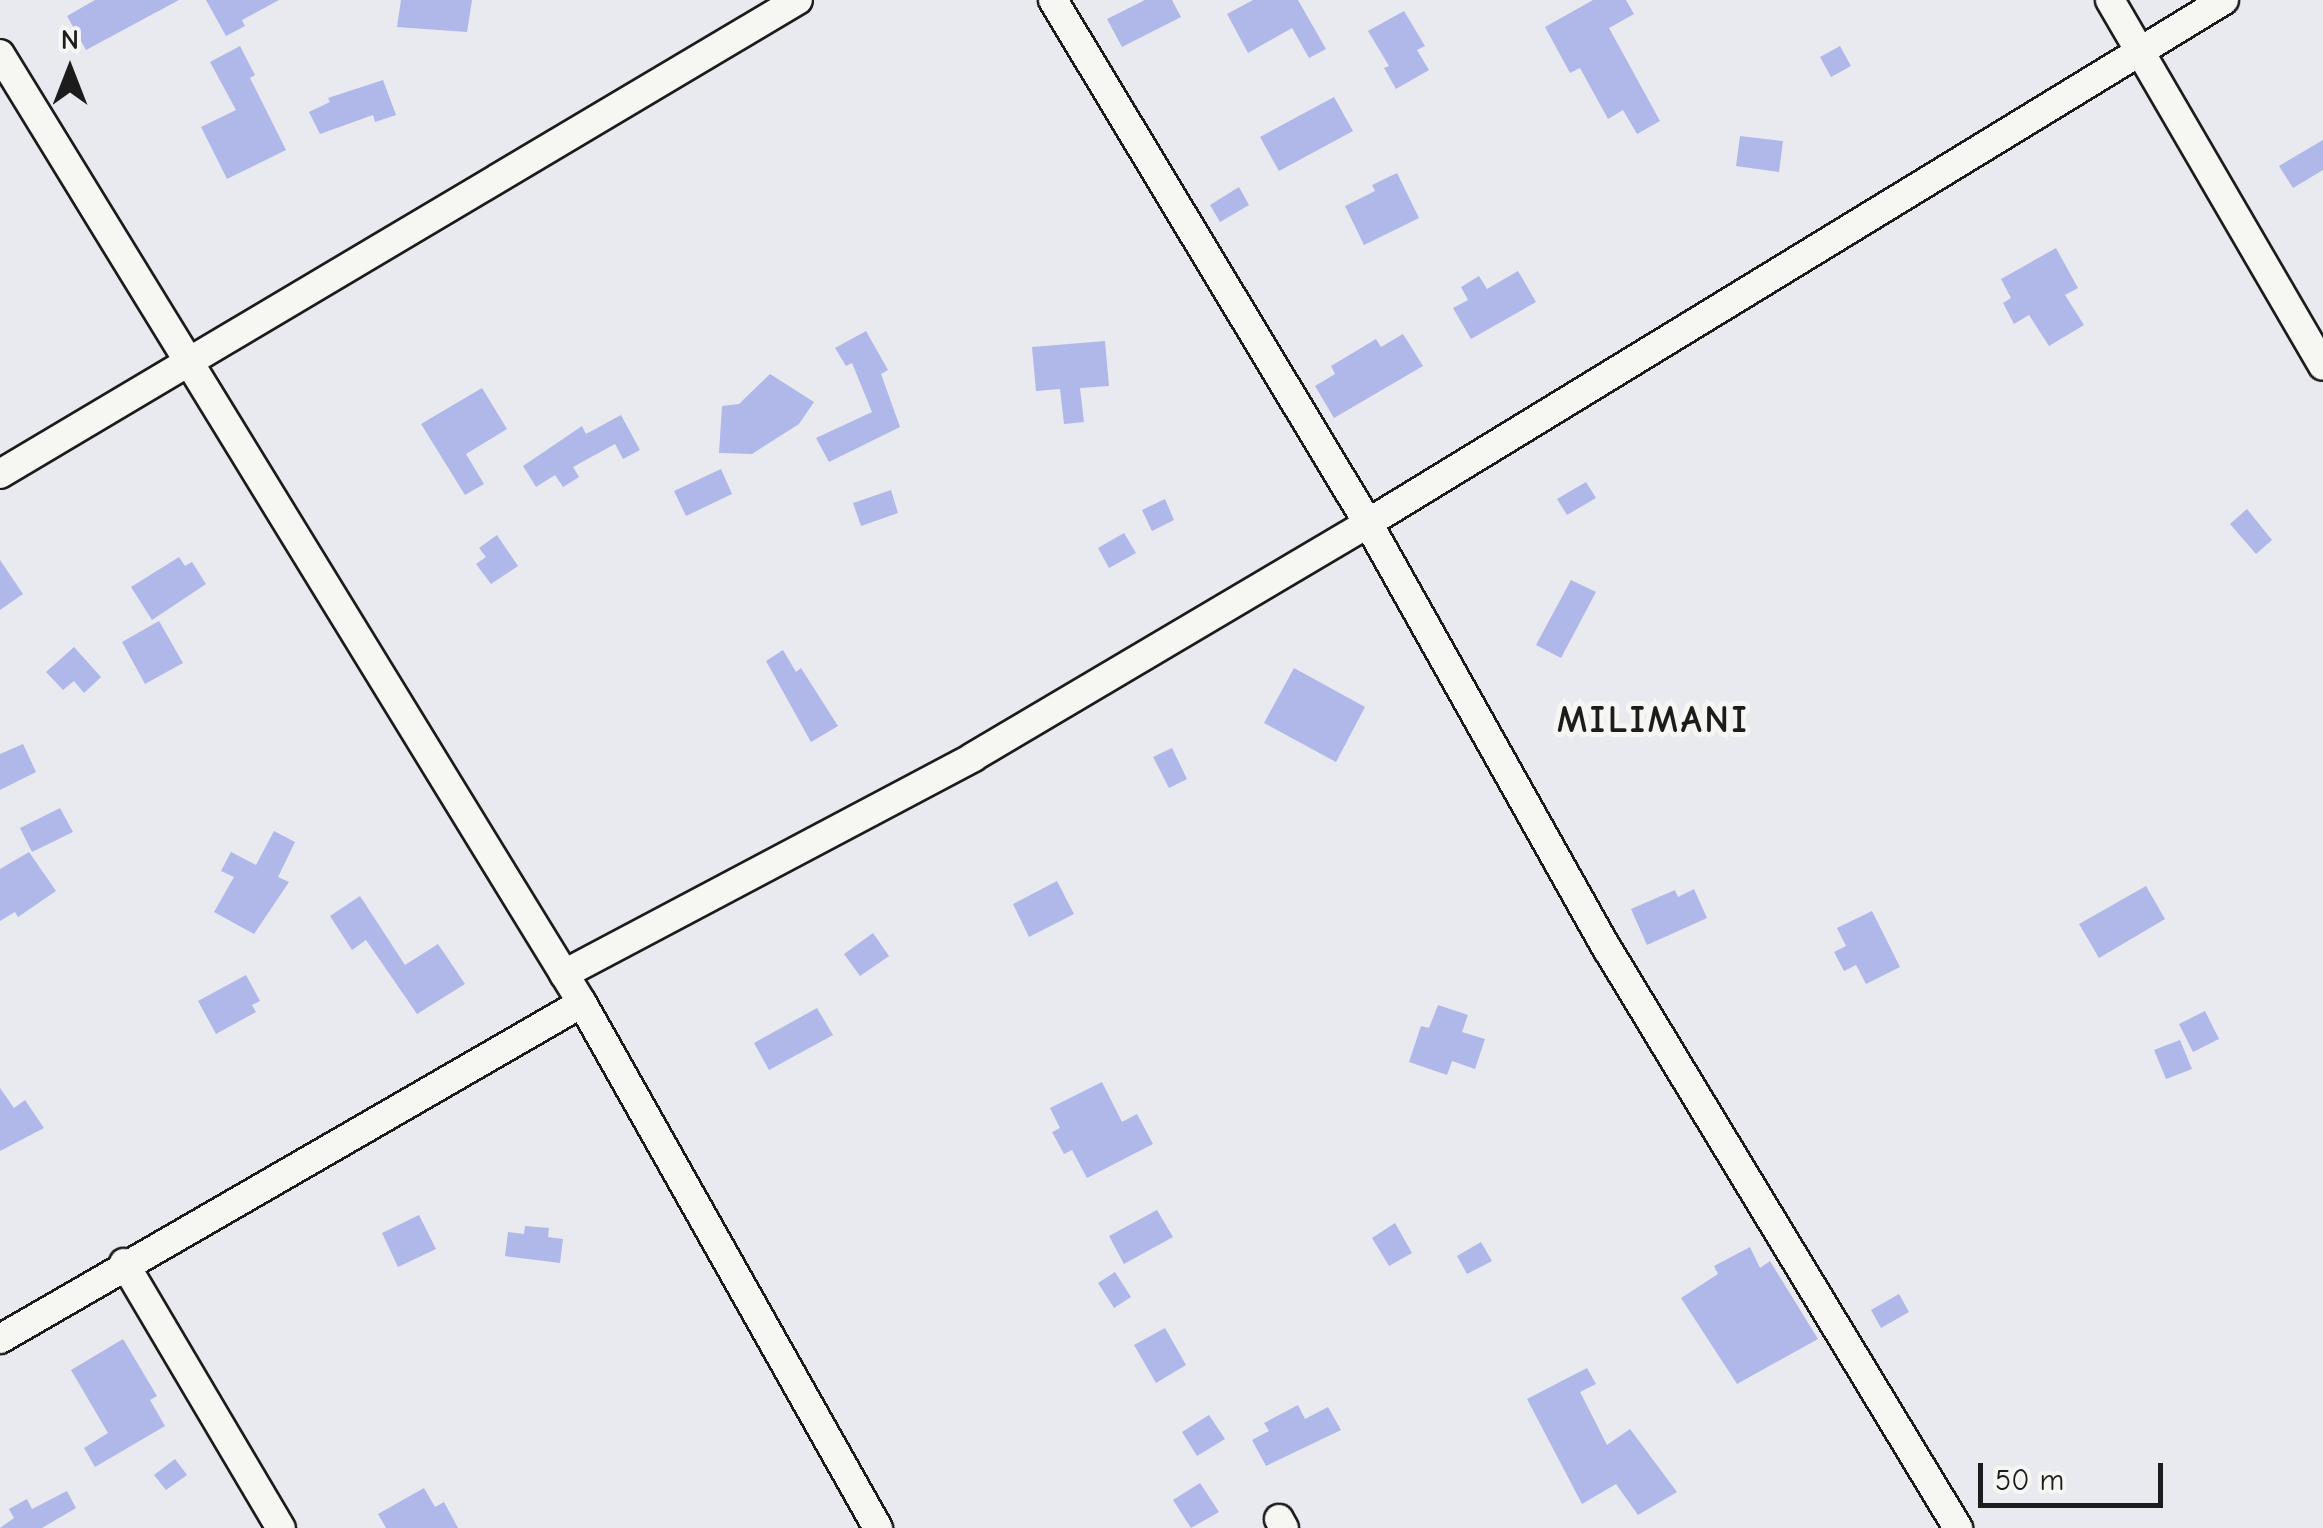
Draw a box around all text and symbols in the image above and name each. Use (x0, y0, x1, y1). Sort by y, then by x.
north arrow (20, 20, 120, 120)
text: N (61, 24, 79, 56)
district label: MILIMANI (1557, 698, 1749, 744)
scale bar (1983, 1443, 2168, 1505)
text: 50 m (1995, 1463, 2064, 1498)

